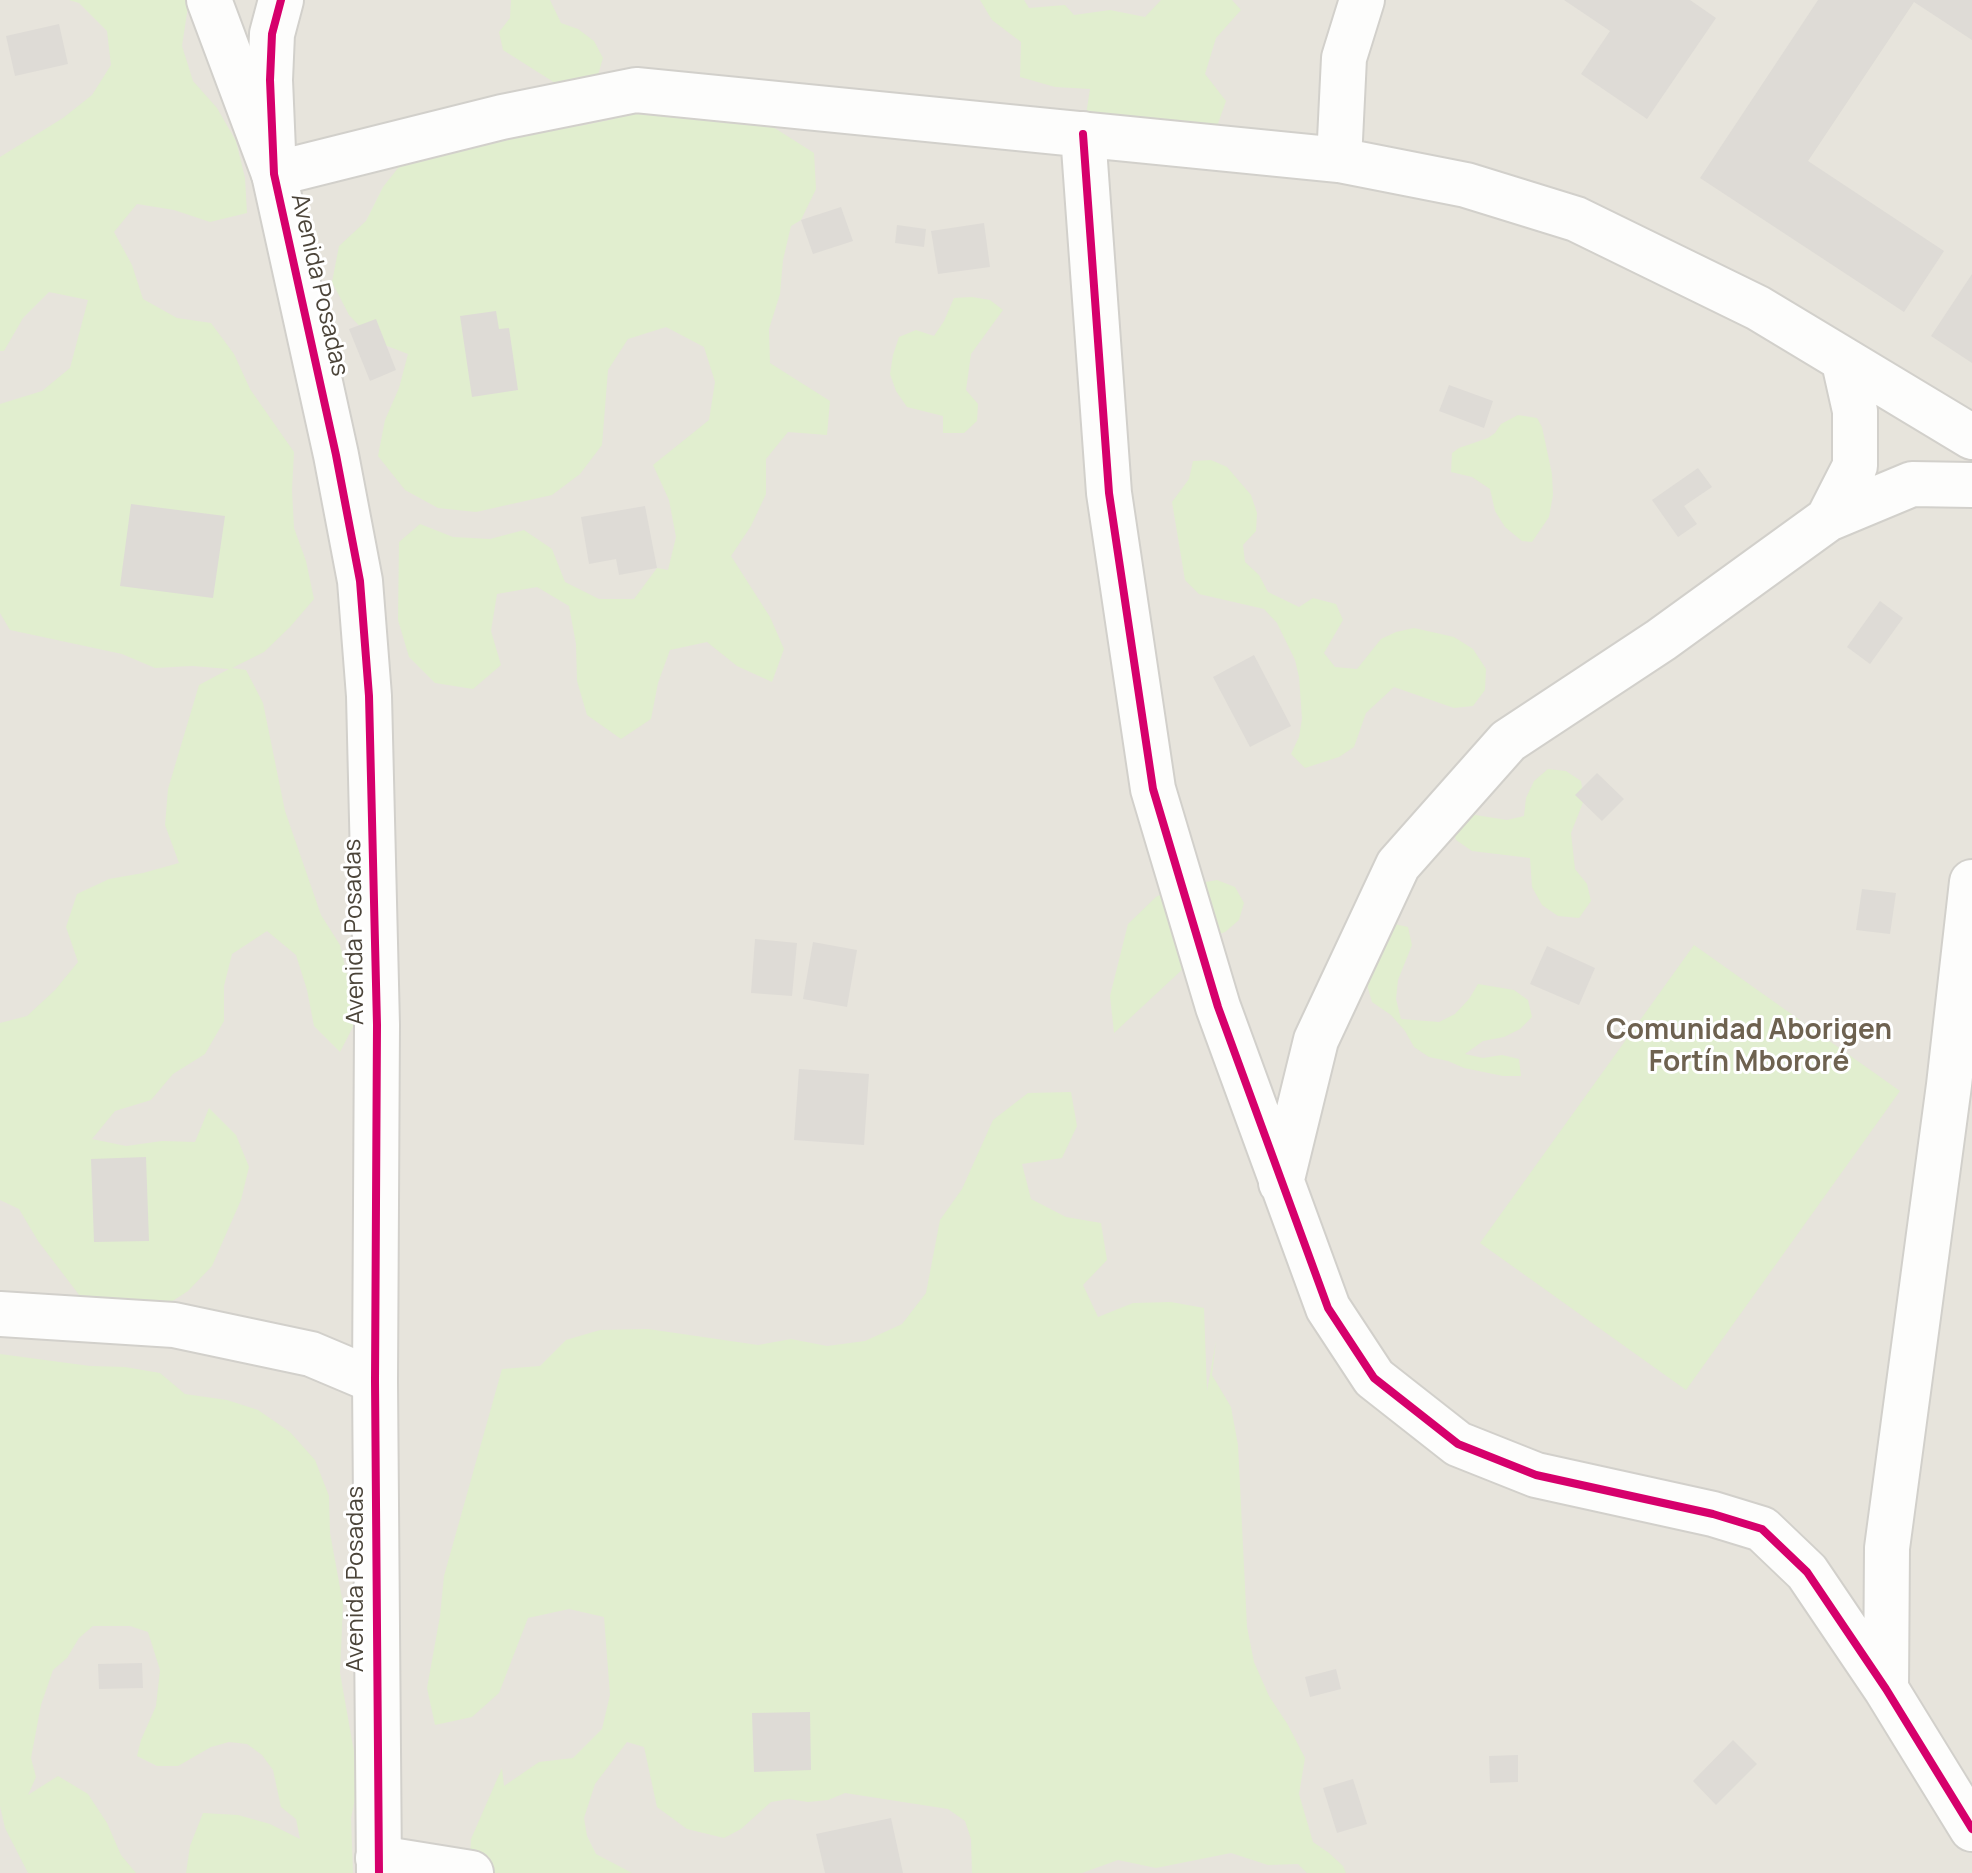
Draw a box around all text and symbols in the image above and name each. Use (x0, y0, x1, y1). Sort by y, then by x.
street label: Avenida Posadas (284, 191, 354, 379)
street label: Avenida Posadas (339, 839, 371, 1025)
district label: Comunidad Aborigen Fortín Mbororé (1606, 1014, 1892, 1080)
street label: Avenida Posadas (342, 1486, 370, 1672)

